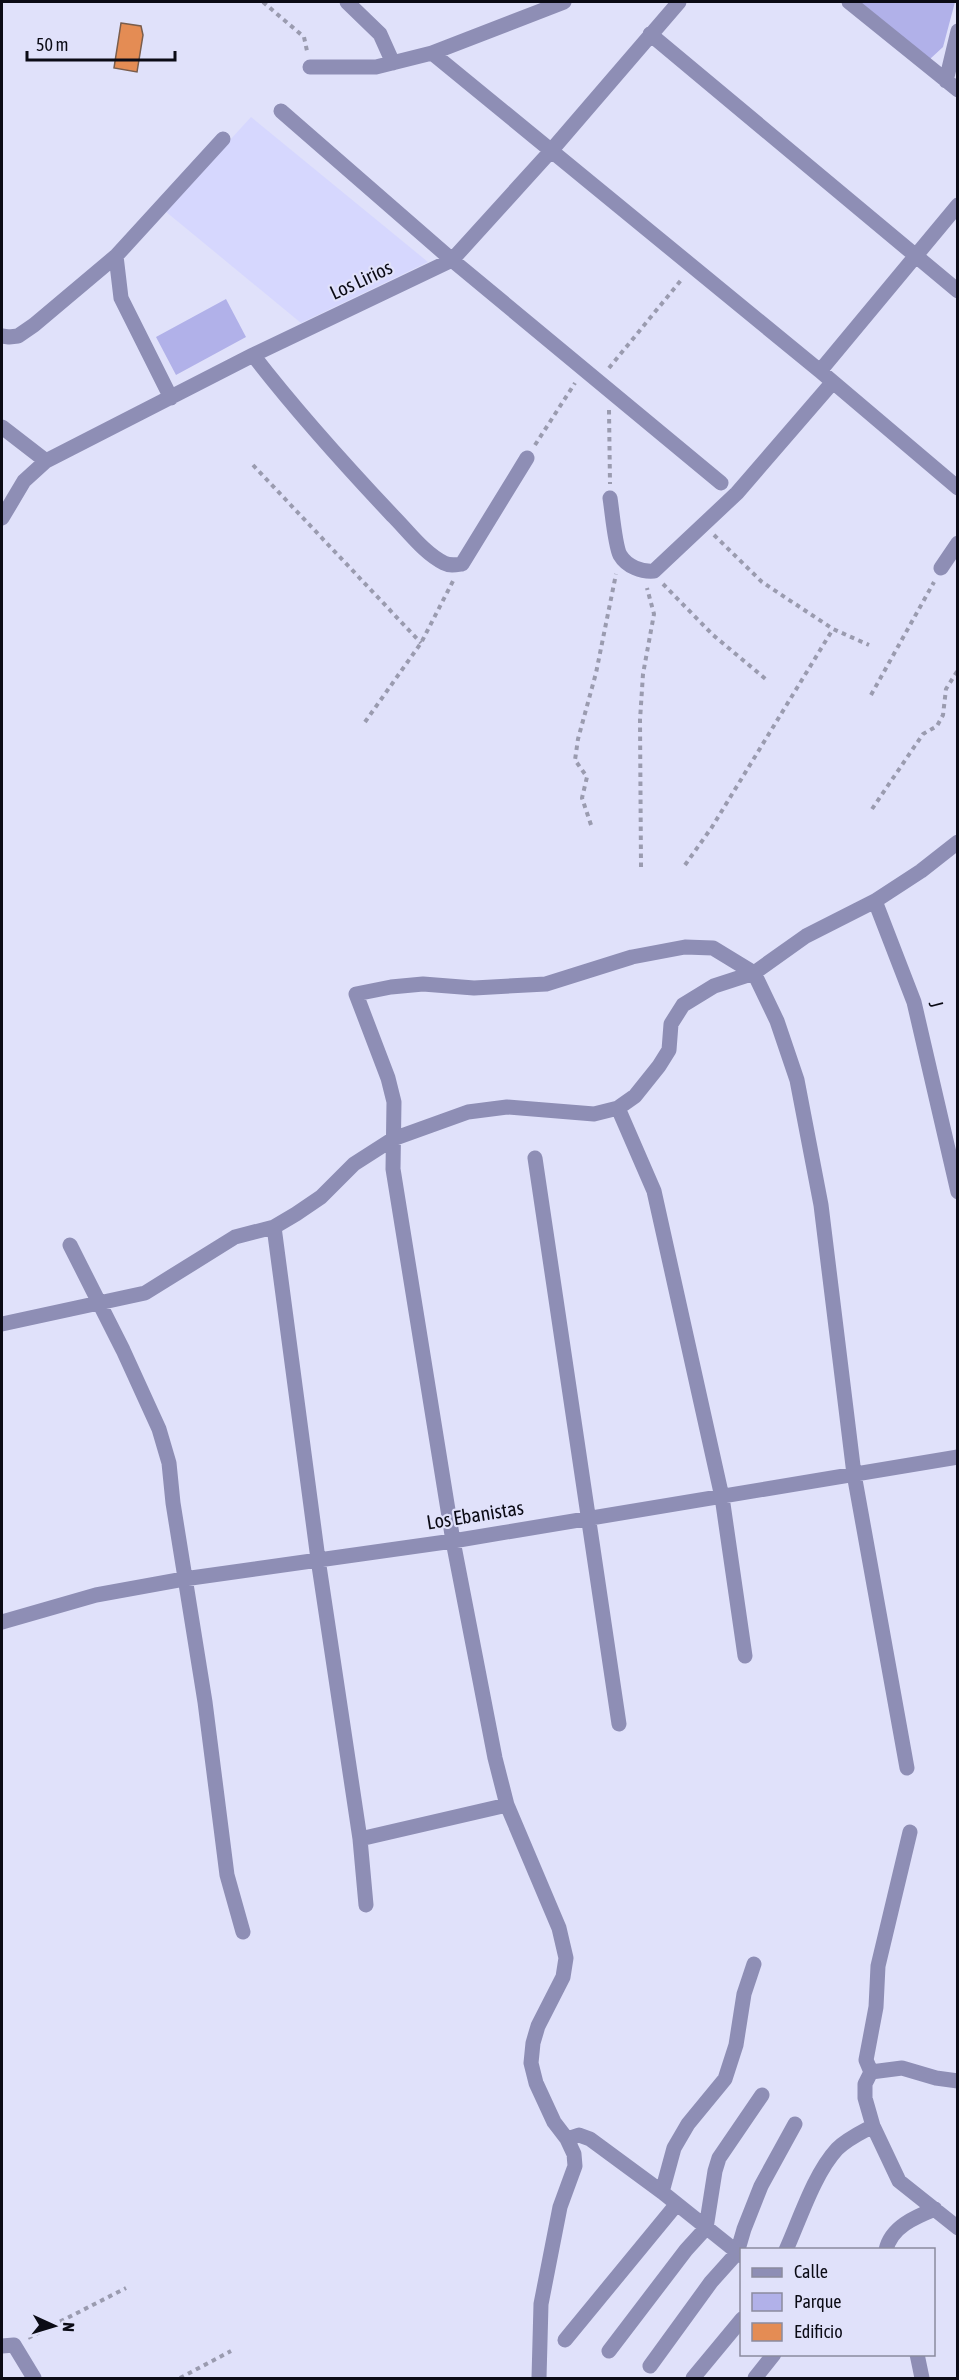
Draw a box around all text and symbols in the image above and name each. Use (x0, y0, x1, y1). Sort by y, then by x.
scale bar (27, 24, 176, 62)
text: 50 m (36, 34, 68, 55)
street label: Los Lirios (326, 255, 396, 304)
street label: J (925, 998, 948, 1010)
street label: Los Ebanistas (425, 1496, 525, 1534)
legend (740, 2248, 935, 2356)
text: Calle (794, 2261, 828, 2282)
text: Parque (794, 2291, 842, 2312)
north arrow (24, 2296, 84, 2356)
text: Edificio (794, 2321, 843, 2342)
text: N (60, 2322, 78, 2332)

